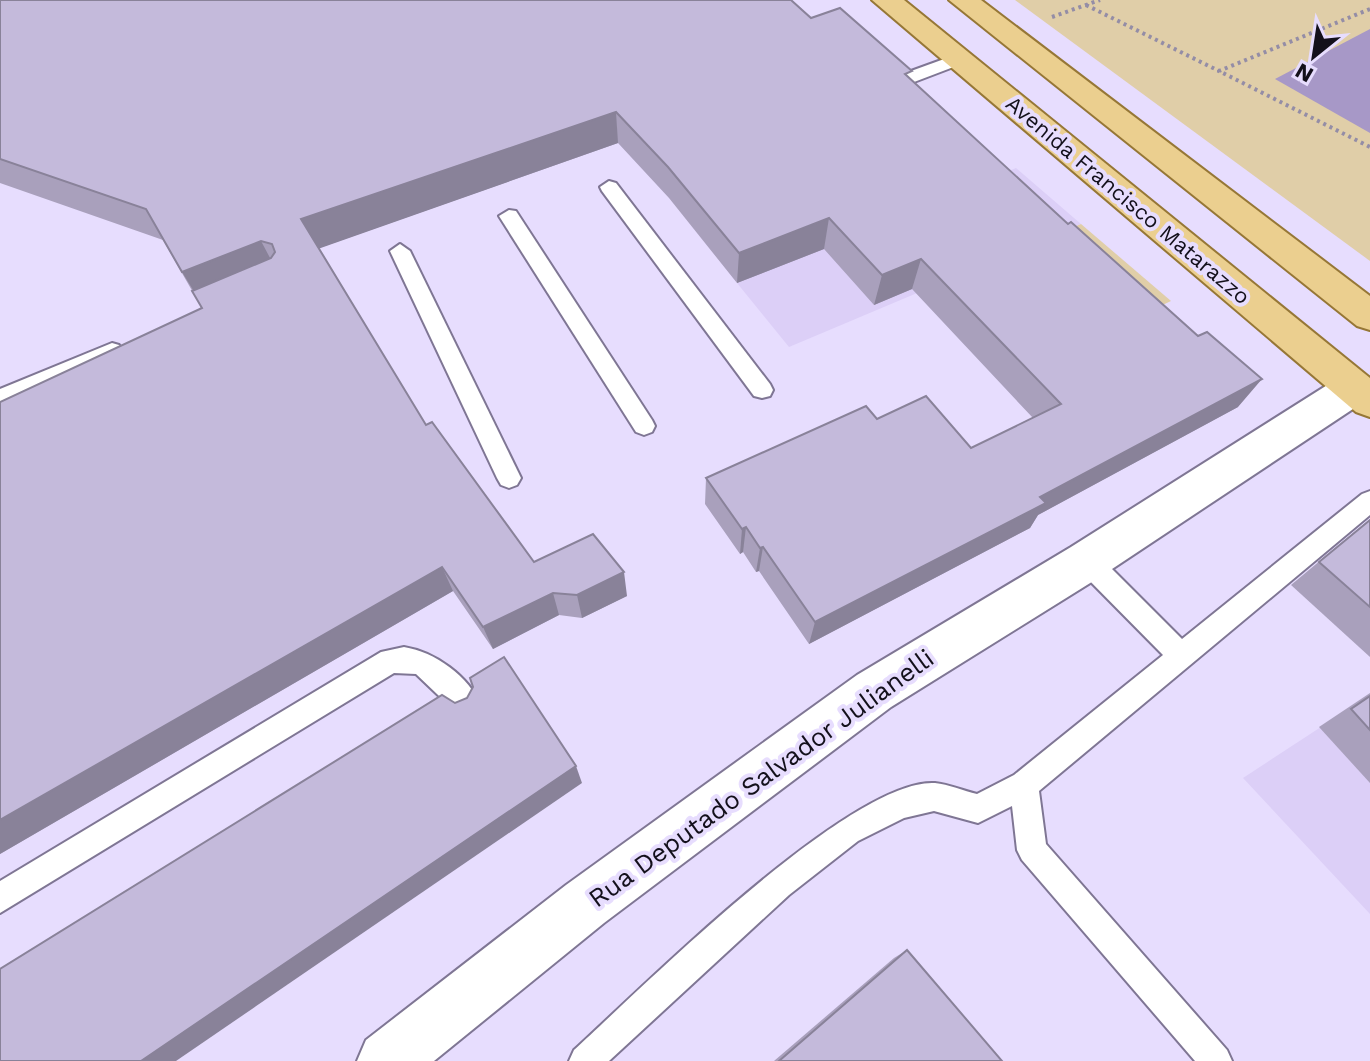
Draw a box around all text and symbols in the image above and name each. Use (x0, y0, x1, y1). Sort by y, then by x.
north arrow (1274, 16, 1354, 96)
text: N (1291, 58, 1318, 88)
street label: Avenida Francisco Matarazzo (1001, 91, 1255, 309)
street label: Rua Deputado Salvador Julianelli (583, 643, 939, 913)

